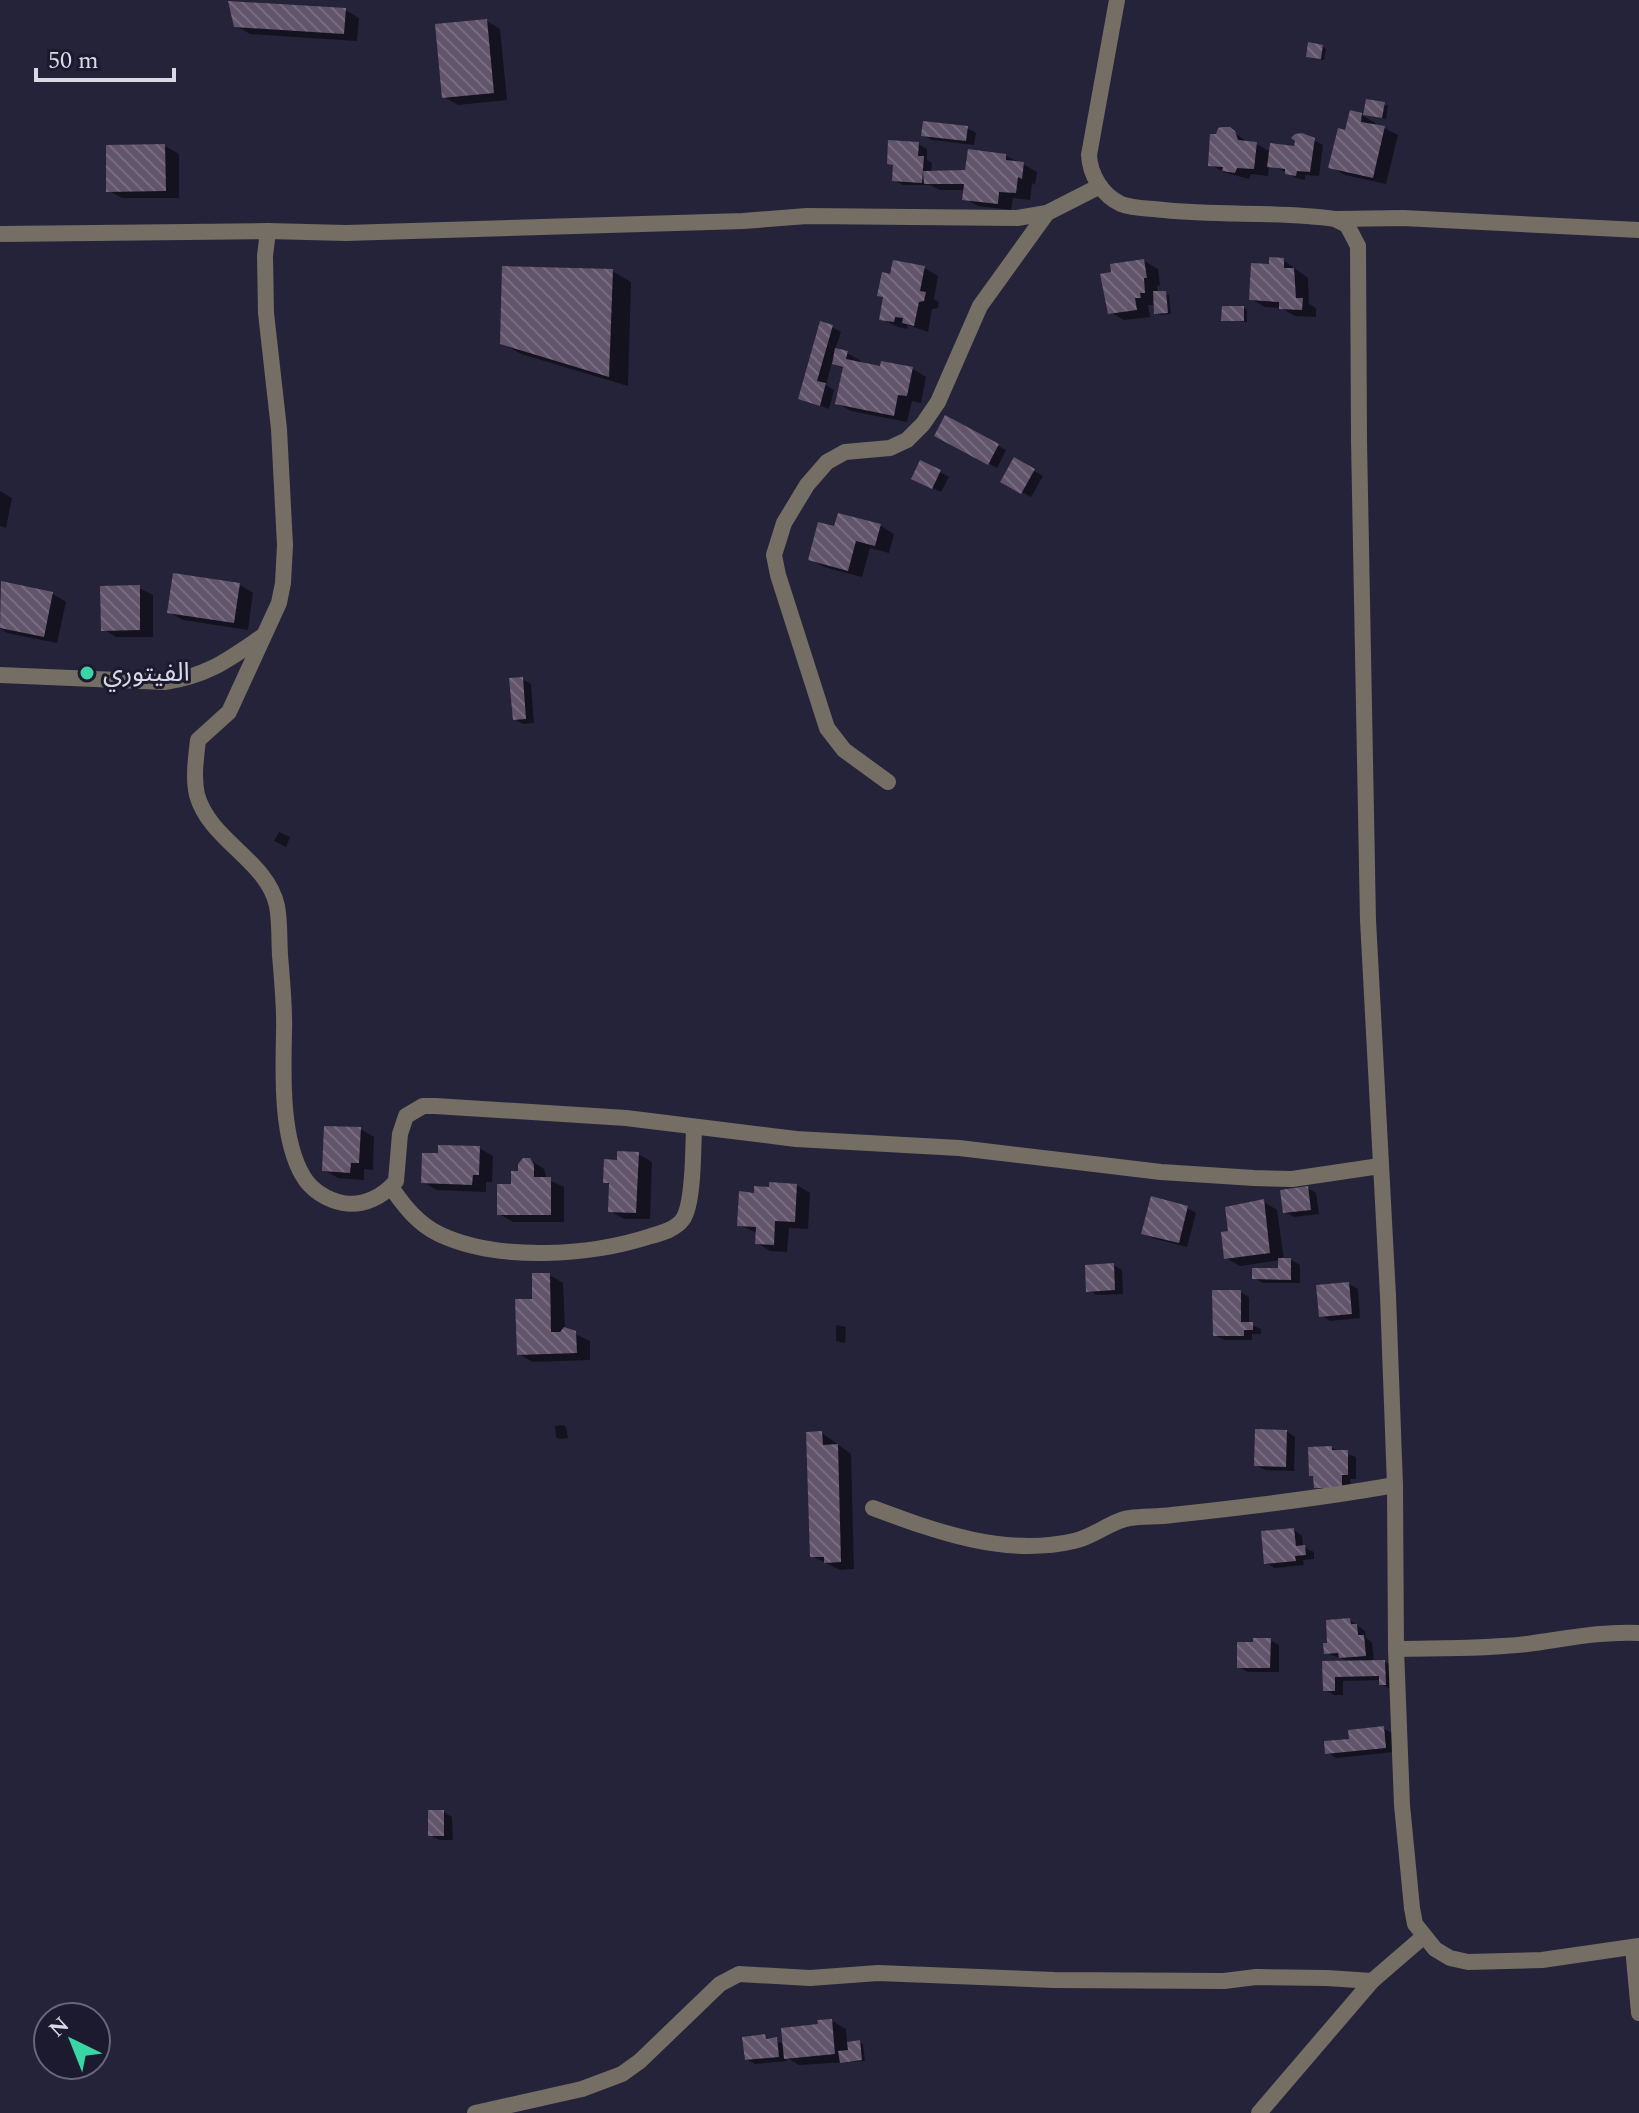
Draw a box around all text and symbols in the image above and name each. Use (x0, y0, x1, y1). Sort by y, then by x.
scale bar (36, 32, 174, 82)
text: 50 m (48, 43, 99, 79)
place label: الفيتوري (103, 653, 190, 693)
marker: الفيتوري (78, 664, 96, 682)
north arrow (32, 2001, 112, 2081)
text: N (42, 2009, 77, 2046)

